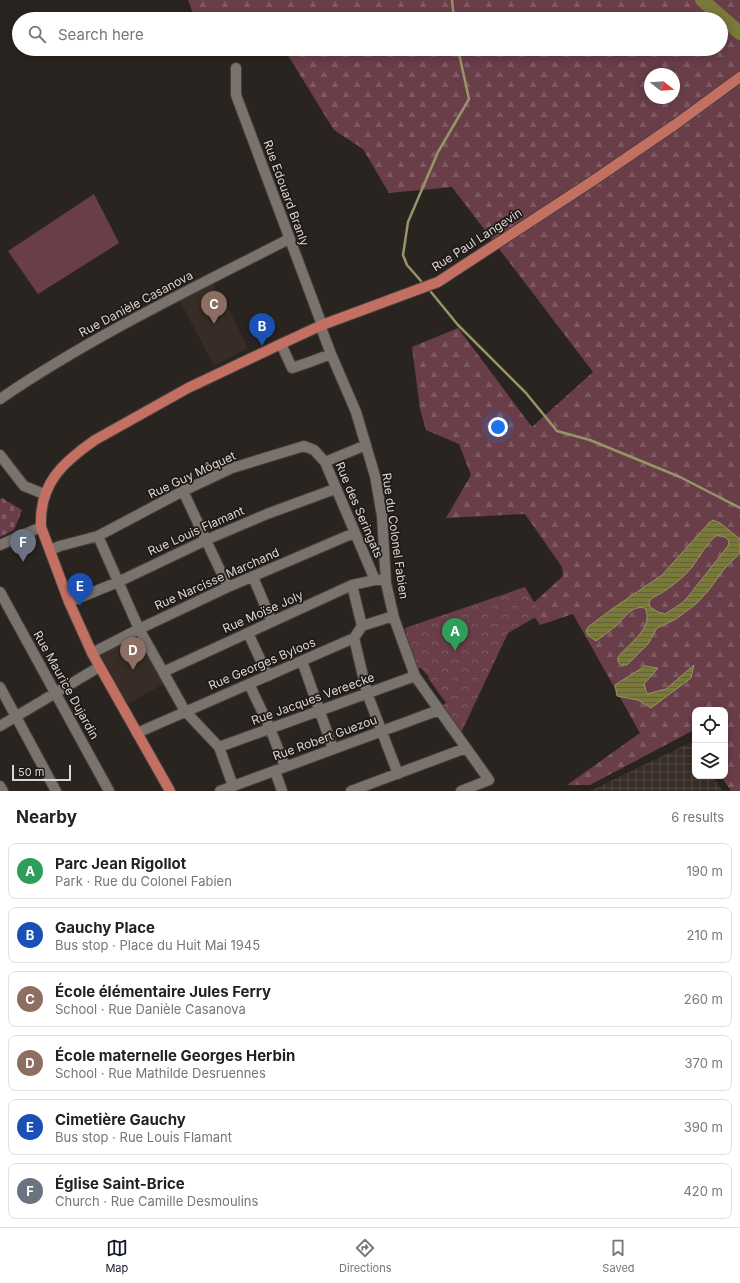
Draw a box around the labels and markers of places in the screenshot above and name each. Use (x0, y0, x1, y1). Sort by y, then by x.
pin: C (201, 291, 227, 324)
pin: B (249, 313, 275, 346)
pin: F (10, 529, 36, 562)
pin: E (67, 573, 93, 606)
pin: A (442, 618, 468, 651)
pin: D (120, 637, 146, 670)

